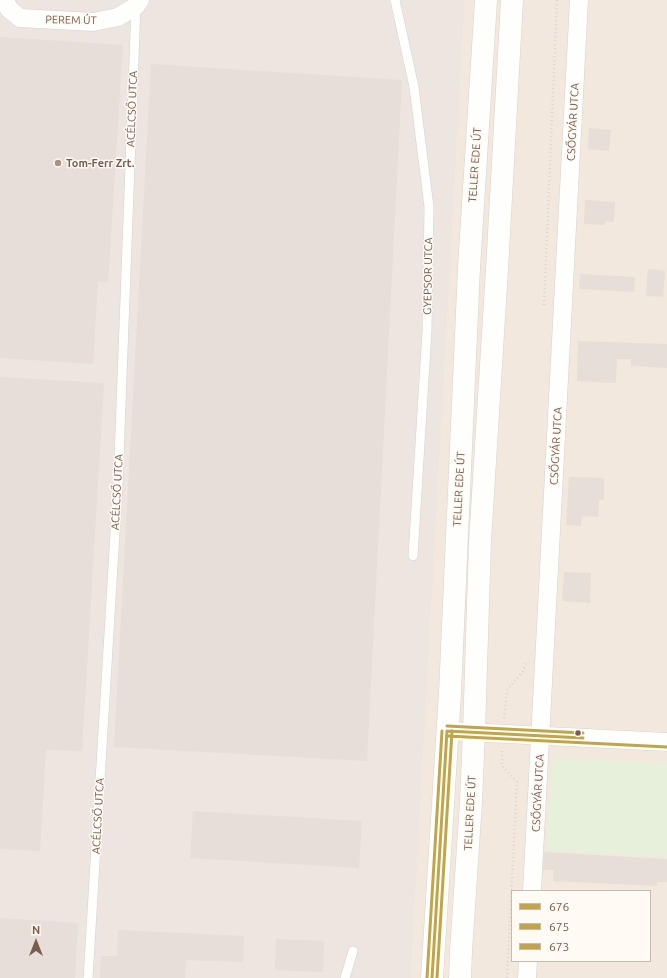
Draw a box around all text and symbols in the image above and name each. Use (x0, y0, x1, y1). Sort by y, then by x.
street label: PEREM ÚT (45, 13, 97, 27)
street label: ACÉLCSŐ UTCA (124, 71, 140, 147)
street label: CSŐGYÁR UTCA (564, 83, 582, 161)
street label: TELLER EDE ÚT (466, 127, 484, 203)
place label: Tom-Ferr Zrt. (66, 156, 134, 170)
marker: Tom-Ferr Zrt. (53, 158, 63, 168)
street label: GYEPSOR UTCA (421, 237, 435, 315)
street label: CSŐGYÁR UTCA (547, 407, 565, 485)
street label: TELLER EDE ÚT (450, 451, 468, 527)
street label: ACÉLCSŐ UTCA (108, 453, 126, 531)
unlabelled marker (573, 728, 583, 738)
street label: CSŐGYÁR UTCA (529, 754, 547, 832)
street label: TELLER EDE ÚT (461, 775, 479, 851)
street label: ACÉLCSŐ UTCA (89, 777, 107, 855)
legend (511, 890, 651, 962)
text: 676 (549, 900, 569, 913)
text: 675 (549, 920, 569, 933)
north arrow (16, 922, 56, 962)
text: N (32, 924, 40, 936)
text: 673 (549, 940, 569, 953)

